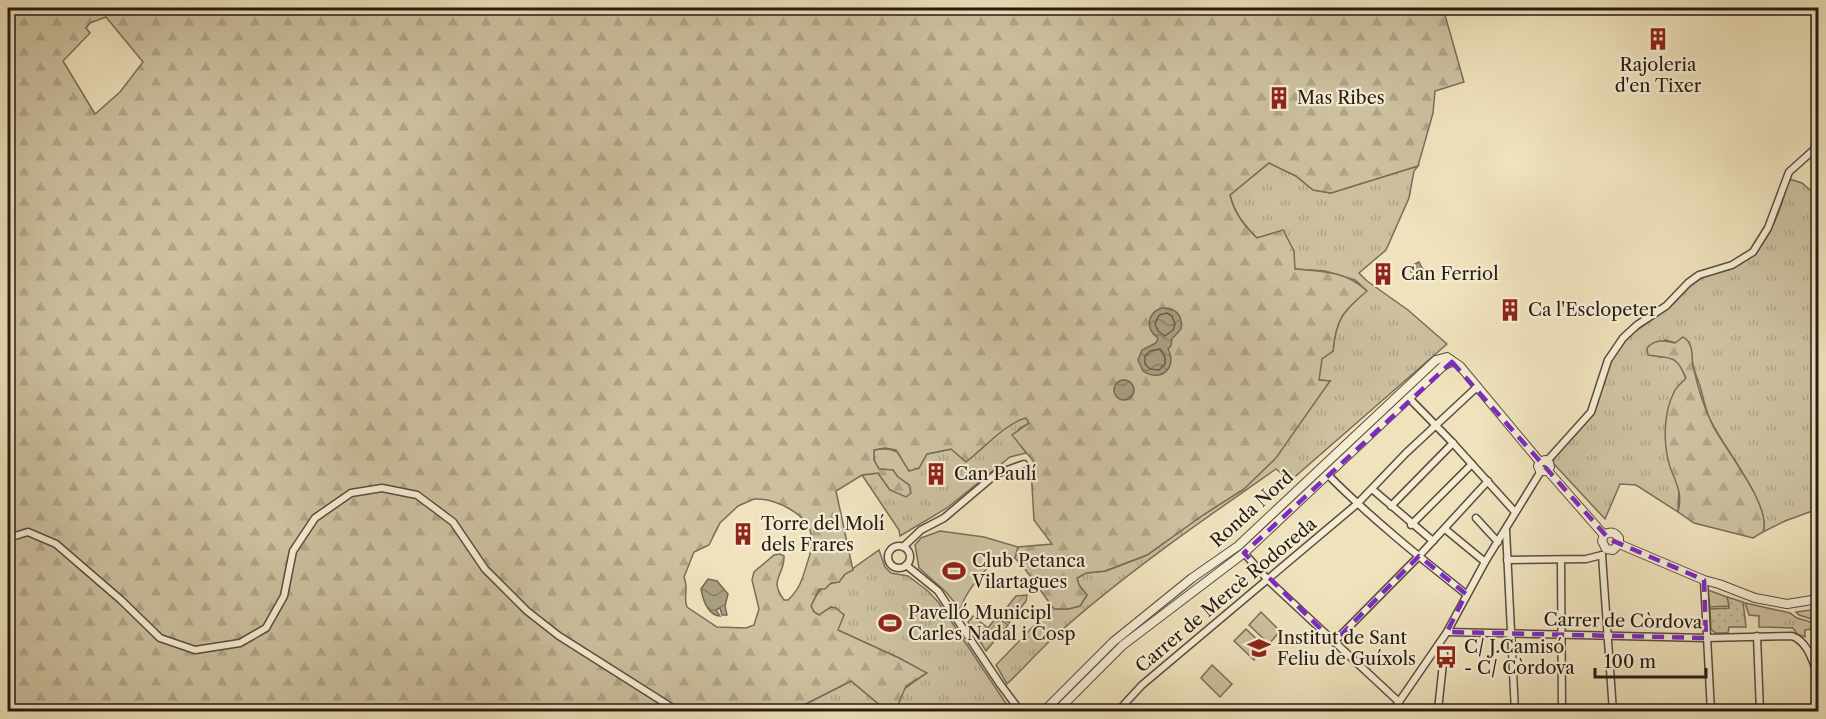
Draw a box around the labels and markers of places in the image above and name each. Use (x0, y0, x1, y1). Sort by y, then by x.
building icon: Rajoleria d'en Tixer (1645, 26, 1671, 52)
place label: Rajoleria d'en Tixer (1615, 54, 1702, 97)
building icon: Mas Ribes (1266, 85, 1292, 111)
place label: Mas Ribes (1297, 87, 1385, 109)
building icon: Can Ferriol (1370, 261, 1396, 287)
place label: Can Ferriol (1401, 263, 1498, 285)
building icon: Ca l'Esclopeter (1497, 297, 1523, 323)
place label: Ca l'Esclopeter (1528, 299, 1657, 321)
building icon: Can Paulí (923, 461, 949, 487)
place label: Can Paulí (954, 463, 1037, 485)
place label: Torre del Molí dels Frares (761, 513, 885, 556)
building icon: Torre del Molí dels Frares (730, 521, 756, 547)
place label: Club Petanca Vilartagues (971, 550, 1086, 593)
sports icon: Club Petanca Vilartagues (941, 558, 967, 584)
place label: Pavelló Municipl Carles Nadal i Cosp (908, 602, 1076, 645)
sports icon: Pavelló Municipl Carles Nadal i Cosp (877, 610, 903, 636)
place label: Institut de Sant Feliu de Guíxols (1277, 627, 1416, 670)
school or university icon: Institut de Sant Feliu de Guíxols (1246, 635, 1272, 661)
place label: C/ J.Camisó - C/ Còrdova (1464, 636, 1575, 679)
bus stop icon: C/ J.Camisó - C/ Còrdova (1433, 644, 1459, 670)

